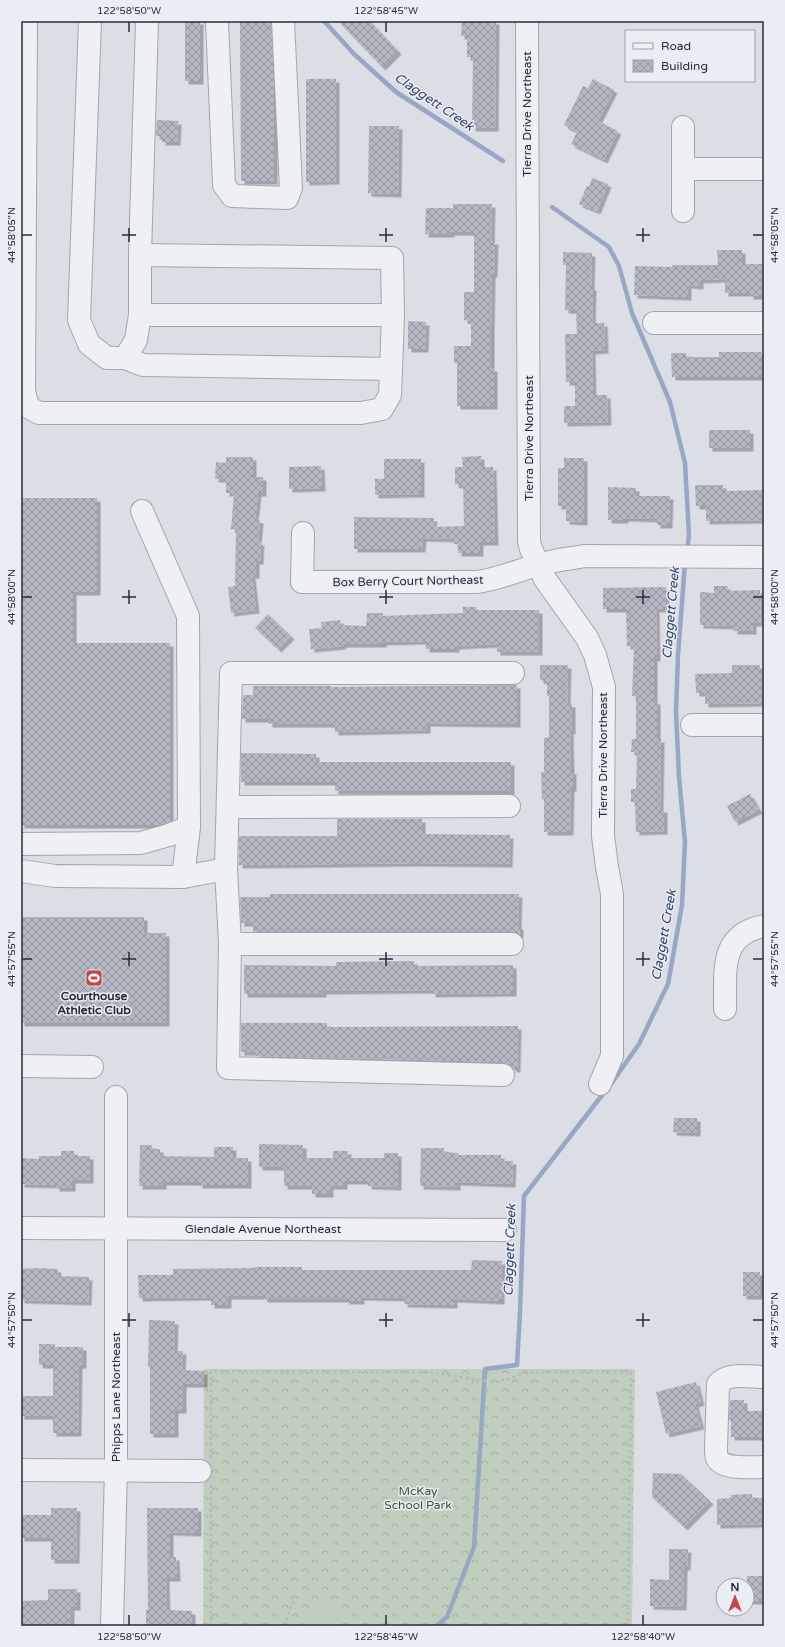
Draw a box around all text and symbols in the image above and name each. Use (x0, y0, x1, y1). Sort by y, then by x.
text: 122°58'50"W (97, 5, 161, 17)
text: 122°58'45"W (354, 5, 418, 17)
legend (625, 30, 755, 82)
text: Road (661, 39, 691, 53)
street label: Tierra Drive Northeast (520, 51, 534, 177)
text: Building (661, 59, 708, 73)
water label: Claggett Creek (391, 70, 477, 135)
text: 44°58'05"N (6, 207, 18, 263)
text: 44°58'05"N (769, 207, 781, 263)
street label: Tierra Drive Northeast (522, 375, 536, 501)
water label: Claggett Creek (659, 565, 683, 660)
text: 44°58'00"N (6, 569, 18, 625)
text: 44°58'00"N (769, 569, 781, 625)
street label: Box Berry Court Northeast (332, 573, 484, 589)
street label: Tierra Drive Northeast (596, 692, 610, 818)
water label: Claggett Creek (648, 887, 680, 982)
text: 44°57'55"N (6, 931, 18, 987)
text: 44°57'55"N (769, 931, 781, 987)
sports icon: Courthouse Athletic Club (84, 968, 104, 988)
place label: Courthouse Athletic Club (57, 989, 131, 1017)
water label: Claggett Creek (500, 1203, 520, 1296)
street label: Glendale Avenue Northeast (185, 1222, 342, 1236)
text: 44°57'50"N (6, 1292, 18, 1348)
text: 44°57'50"N (769, 1292, 781, 1348)
street label: Phipps Lane Northeast (109, 1331, 123, 1462)
park label: McKay School Park (384, 1484, 452, 1512)
north arrow (715, 1577, 755, 1617)
text: N (731, 1581, 739, 1594)
text: 122°58'50"W (97, 1631, 161, 1643)
text: 122°58'45"W (354, 1631, 418, 1643)
text: 122°58'40"W (611, 1631, 675, 1643)

